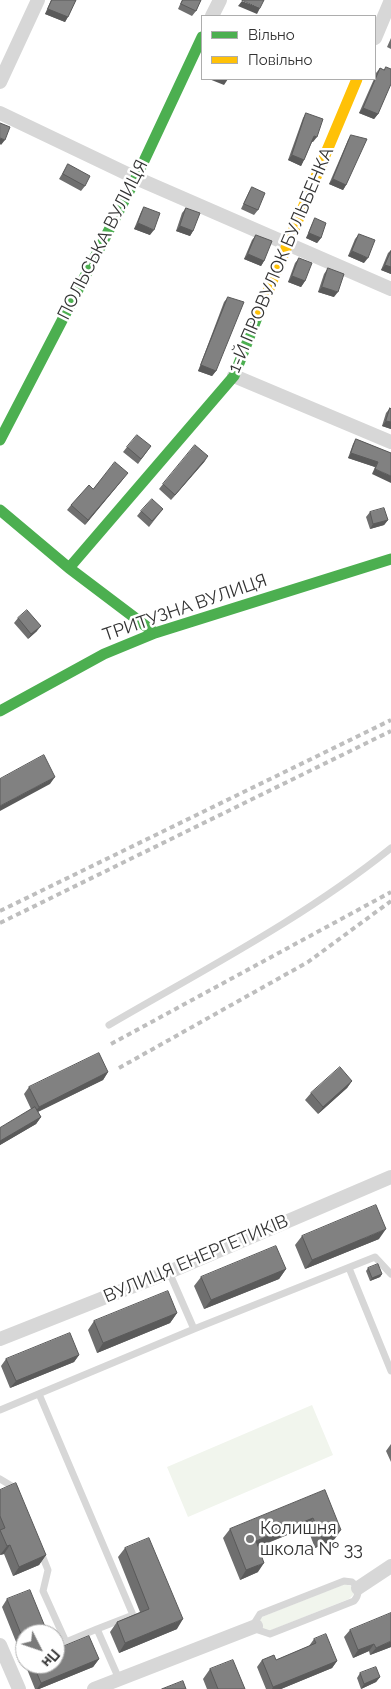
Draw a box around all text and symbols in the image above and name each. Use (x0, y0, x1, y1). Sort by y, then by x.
legend (201, 15, 376, 80)
text: Вільно (248, 26, 295, 44)
text: Повільно (248, 51, 312, 69)
street label: 1-Й ПРОВУЛОК БУЛЬБЕНКА (224, 144, 338, 376)
street label: ПОЛЬСЬКА ВУЛИЦЯ (53, 156, 153, 324)
street label: ТРИТУЗНА ВУЛИЦЯ (100, 570, 270, 646)
street label: ВУЛИЦЯ ЕНЕРГЕТИКІВ (101, 1210, 291, 1308)
place label: Колишня школа № 33 (260, 1518, 363, 1560)
marker: Колишня школа № 33 (244, 1533, 256, 1545)
north arrow (15, 1624, 65, 1674)
text: Пн (38, 1646, 63, 1670)

